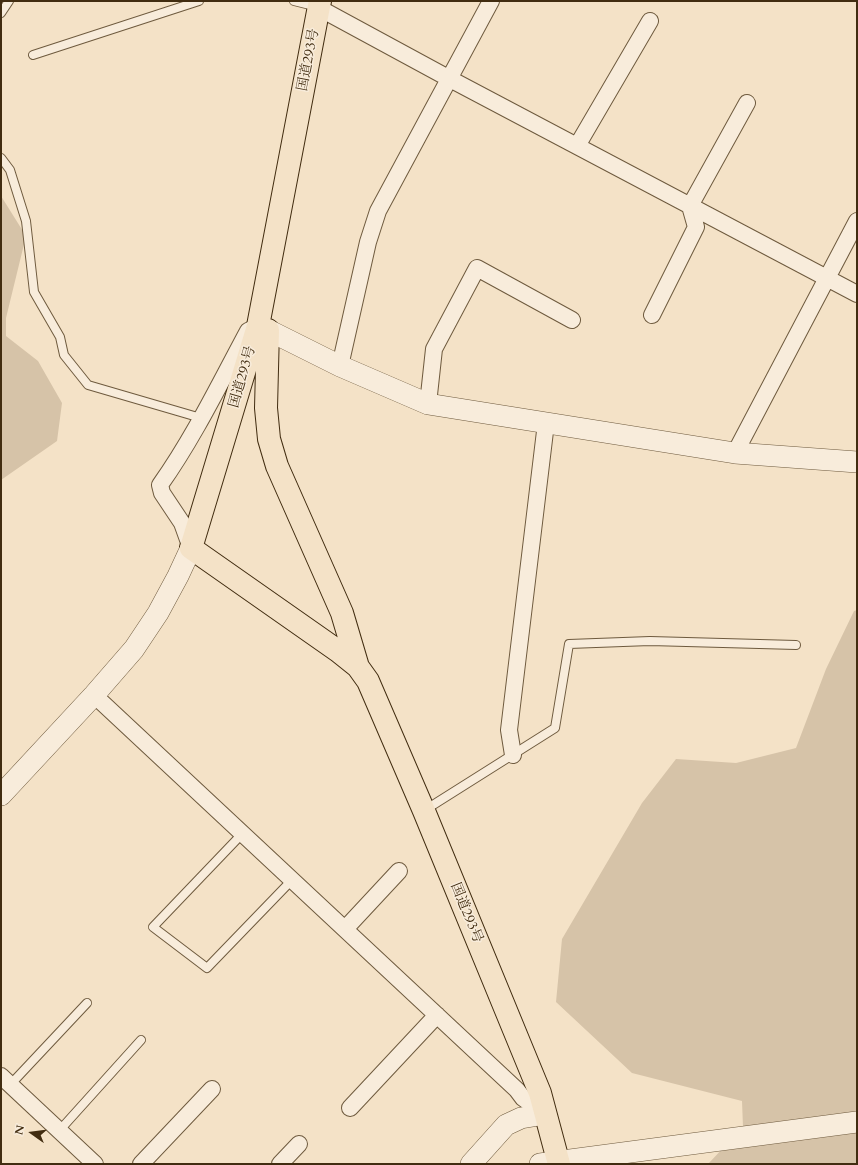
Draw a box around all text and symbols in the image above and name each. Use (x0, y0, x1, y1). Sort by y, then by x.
street label: 国道293号 (295, 27, 323, 93)
street label: 国道293号 (226, 344, 260, 410)
street label: 国道293号 (446, 880, 486, 946)
north arrow (12, 1113, 52, 1153)
text: N (11, 1124, 28, 1136)

